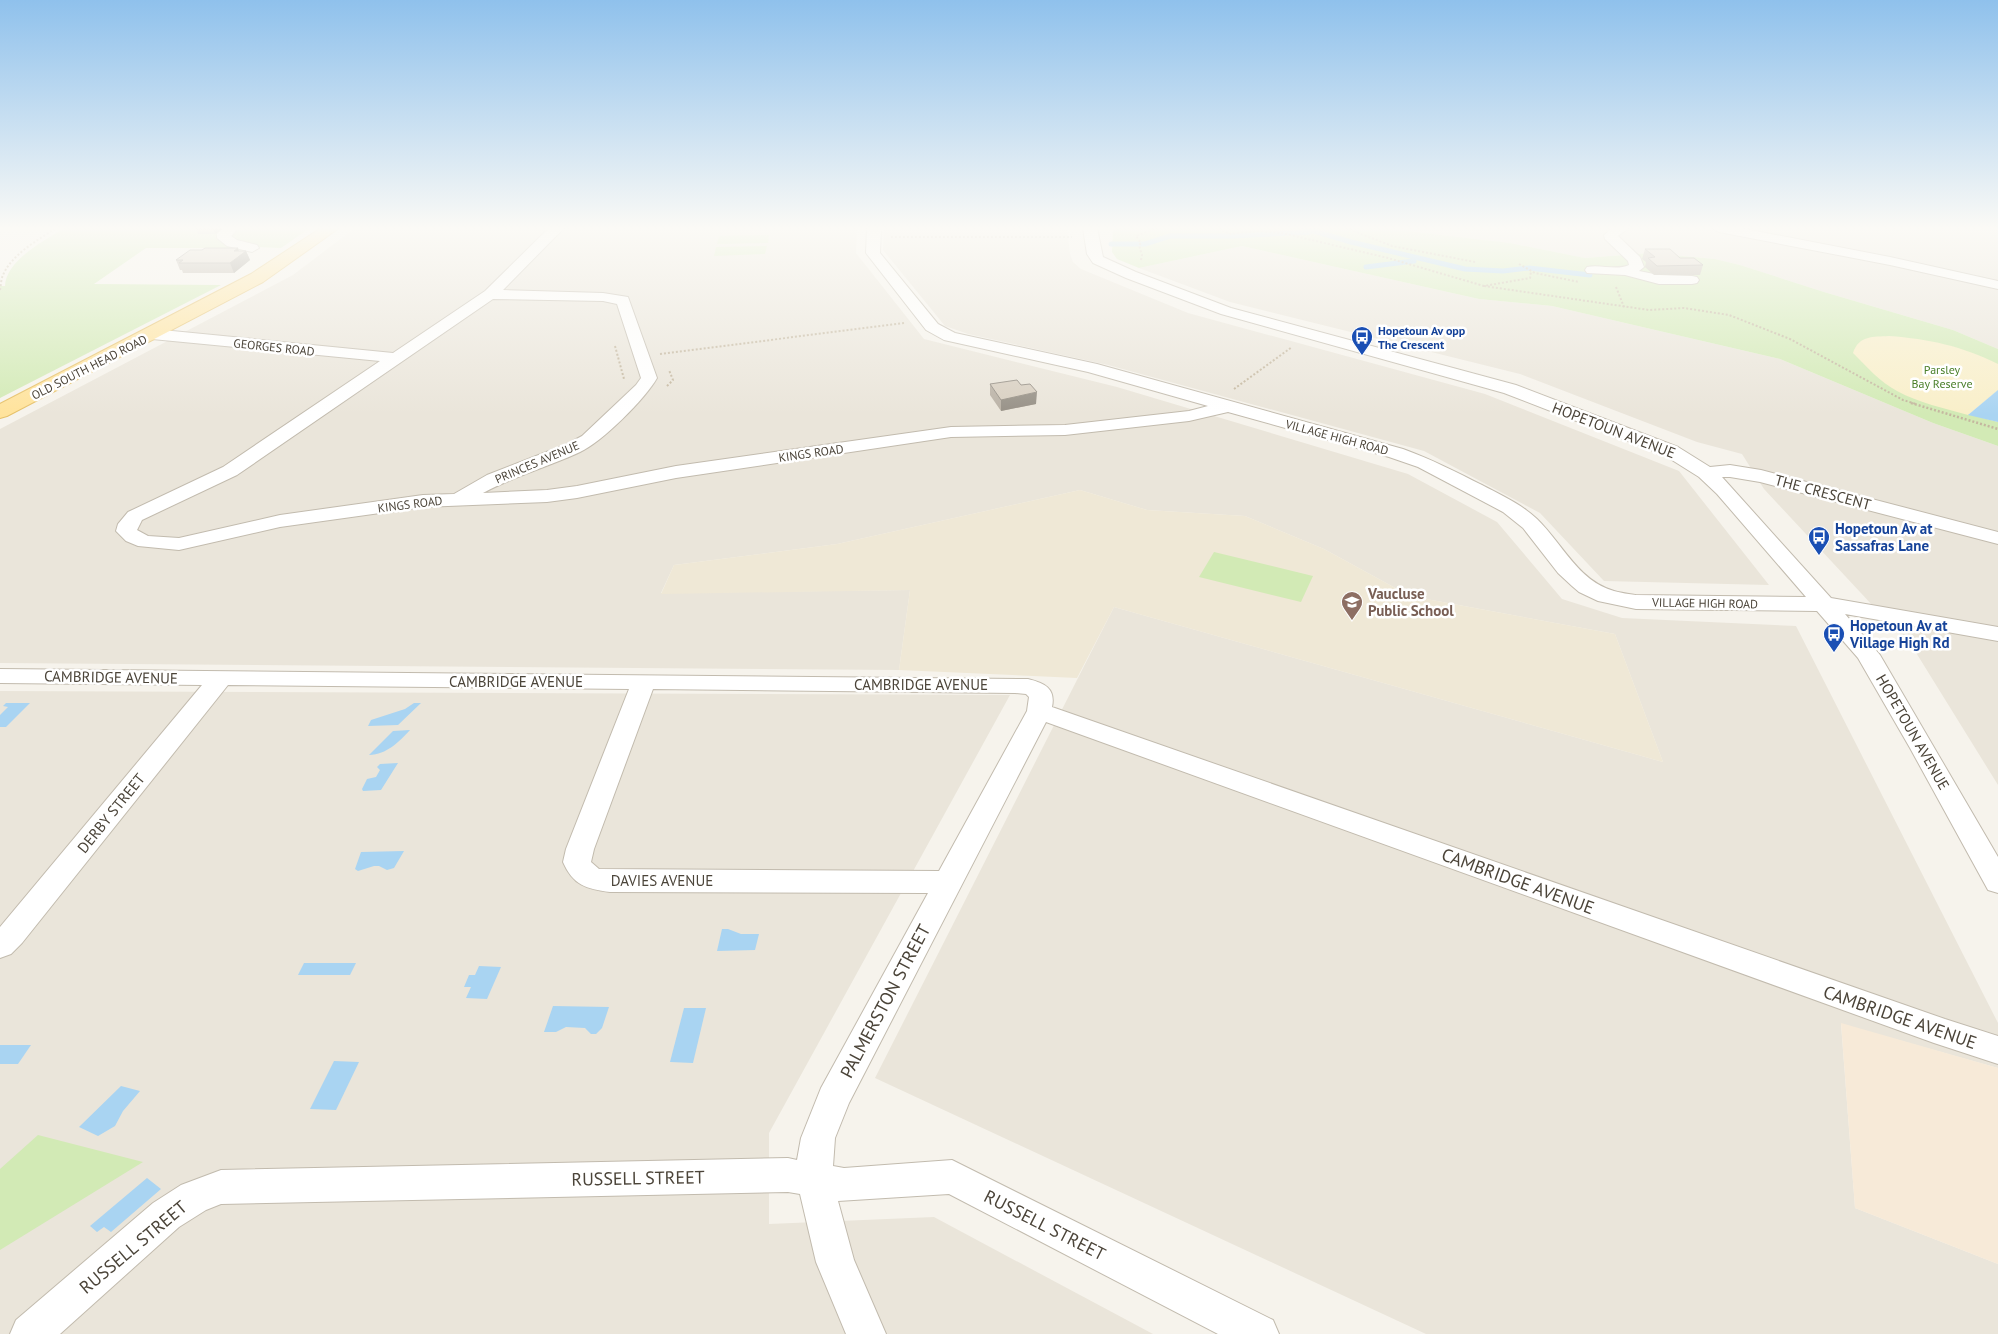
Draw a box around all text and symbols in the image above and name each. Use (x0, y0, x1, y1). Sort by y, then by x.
place label: Hopetoun Av opp The Crescent (1378, 323, 1466, 352)
bus stop icon: Hopetoun Av opp The Crescent (1350, 325, 1374, 356)
street label: OLD SOUTH HEAD ROAD (29, 331, 149, 403)
street label: GEORGES ROAD (233, 335, 315, 359)
park label: Parsley Bay Reserve (1912, 362, 1972, 391)
street label: HOPETOUN AVENUE (1550, 398, 1678, 462)
street label: VILLAGE HIGH ROAD (1283, 416, 1390, 458)
street label: PRINCES AVENUE (493, 438, 581, 486)
street label: KINGS ROAD (778, 441, 844, 465)
street label: THE CRESCENT (1773, 470, 1874, 514)
street label: KINGS ROAD (377, 493, 443, 515)
place label: Hopetoun Av at Sassafras Lane (1835, 519, 1933, 555)
bus stop icon: Hopetoun Av at Sassafras Lane (1807, 525, 1831, 556)
place label: Vaucluse Public School (1367, 584, 1454, 620)
school or university icon: Vaucluse Public School (1340, 590, 1364, 621)
street label: VILLAGE HIGH ROAD (1651, 595, 1758, 611)
place label: Hopetoun Av at Village High Rd (1849, 616, 1950, 652)
bus stop icon: Hopetoun Av at Village High Rd (1822, 622, 1846, 653)
street label: CAMBRIDGE AVENUE (44, 666, 178, 688)
street label: HOPETOUN AVENUE (1872, 671, 1954, 793)
street label: CAMBRIDGE AVENUE (449, 672, 583, 691)
street label: CAMBRIDGE AVENUE (854, 675, 988, 694)
street label: DERBY STREET (73, 769, 149, 857)
street label: CAMBRIDGE AVENUE (1439, 843, 1597, 919)
street label: DAVIES AVENUE (611, 871, 713, 890)
street label: PALMERSTON STREET (835, 920, 935, 1082)
street label: CAMBRIDGE AVENUE (1820, 980, 1980, 1054)
street label: RUSSELL STREET (571, 1165, 705, 1191)
street label: RUSSELL STREET (980, 1184, 1110, 1266)
street label: RUSSELL STREET (75, 1195, 191, 1299)

